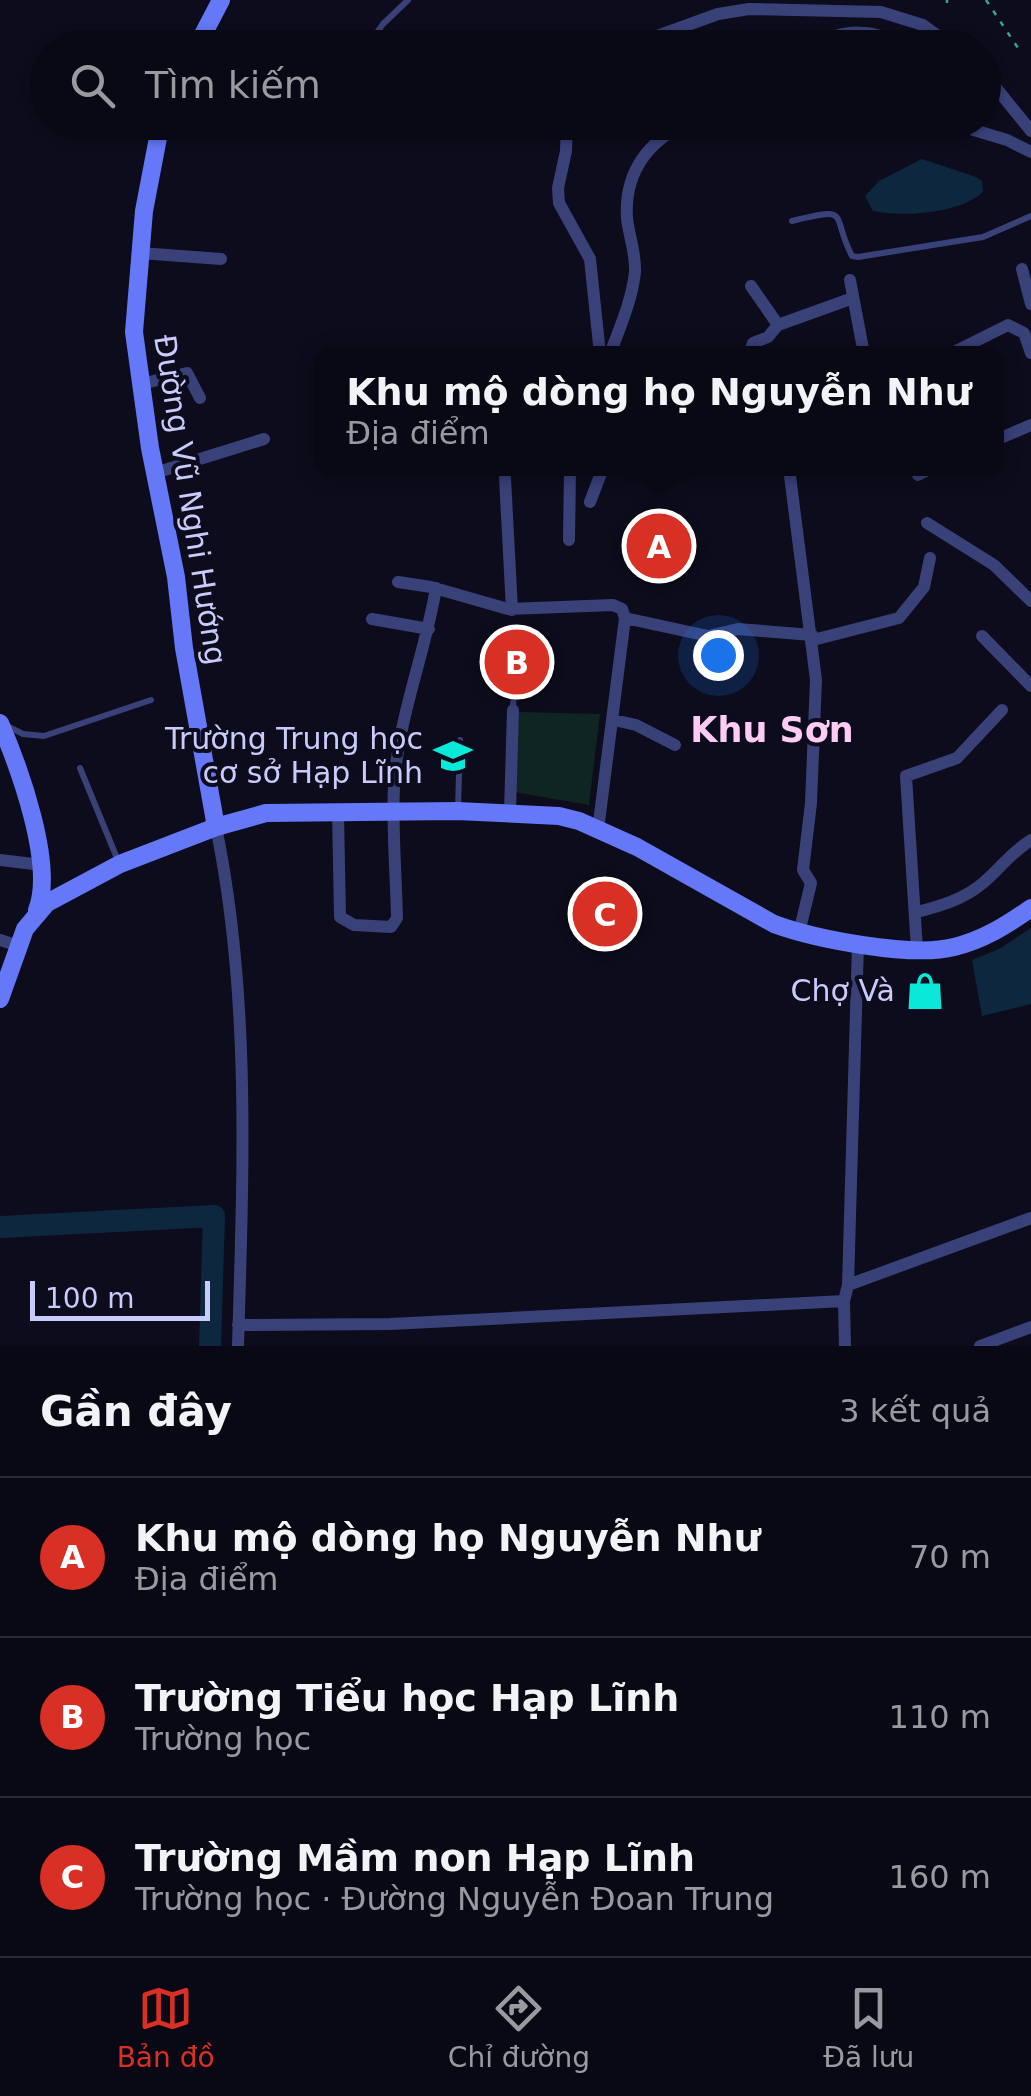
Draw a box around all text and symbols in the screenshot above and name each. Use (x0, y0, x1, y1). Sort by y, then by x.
search box (30, 30, 1001, 140)
icon: search (65, 58, 120, 113)
text: Tìm kiếm (145, 63, 321, 107)
street label: Đường Vũ Nghi Hướng (147, 332, 234, 667)
popup (314, 346, 1004, 476)
text: Khu mộ dòng họ Nguyễn Như (346, 370, 972, 414)
text: Địa điểm (346, 414, 490, 452)
pin: A (626, 508, 692, 584)
pin: B (484, 624, 550, 700)
your location (693, 630, 744, 681)
district label: Khu Sơn (690, 710, 854, 750)
place label: Trường Trung học cơ sở Hạp Lĩnh (164, 721, 423, 790)
school or university icon: Trường Trung học cơ sở Hạp Lĩnh (432, 735, 474, 777)
pin: C (572, 876, 638, 952)
shop icon: Chợ Và (904, 970, 946, 1012)
place label: Chợ Và (791, 973, 895, 1008)
scale bar (30, 1276, 210, 1320)
text: 100 m (45, 1282, 135, 1315)
text: Gần đây (40, 1387, 232, 1436)
text: 3 kết quả (839, 1392, 991, 1430)
text: Khu mộ dòng họ Nguyễn Như (135, 1516, 761, 1560)
text: A (60, 1538, 85, 1576)
text: 70 m (909, 1538, 991, 1576)
text: Địa điểm (135, 1560, 279, 1598)
text: Trường Tiểu học Hạp Lĩnh (135, 1676, 679, 1720)
text: B (60, 1698, 85, 1736)
text: 110 m (889, 1698, 991, 1736)
text: Trường học (135, 1720, 311, 1758)
text: Trường Mầm non Hạp Lĩnh (135, 1836, 695, 1880)
text: C (61, 1858, 84, 1896)
text: 160 m (889, 1858, 991, 1896)
text: Trường học · Đường Nguyễn Đoan Trung (135, 1880, 774, 1918)
tab: Bản đồ (117, 1981, 215, 2074)
tab: Chỉ đường (448, 1981, 590, 2074)
tab: Đã lưu (823, 1981, 914, 2074)

